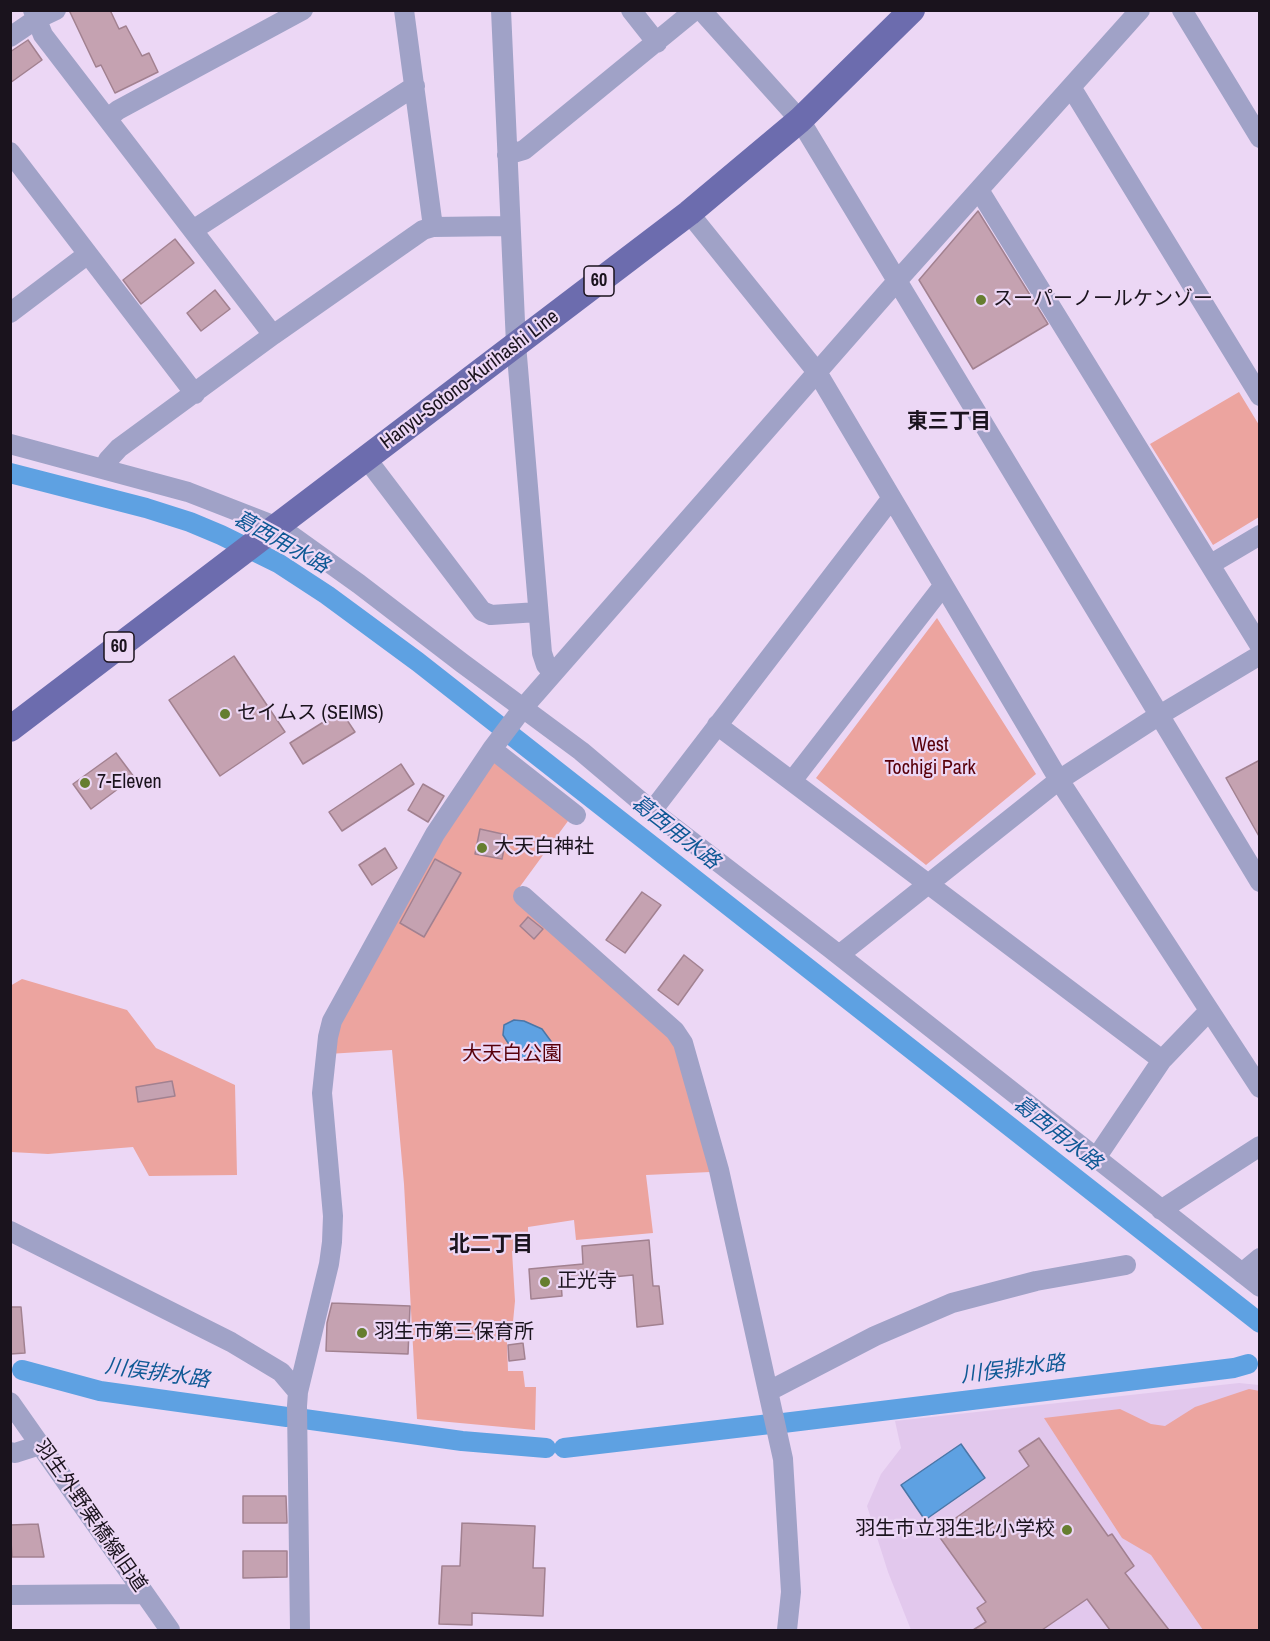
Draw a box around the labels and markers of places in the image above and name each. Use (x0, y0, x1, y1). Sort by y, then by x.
place label: スーパーノールケンゾー (993, 288, 1213, 312)
marker: スーパーノールケンゾー (974, 293, 988, 307)
place label: セイムス (SEIMS) (237, 702, 384, 726)
marker: セイムス (SEIMS) (218, 707, 232, 721)
place label: 7-Eleven (97, 771, 162, 795)
marker: 7-Eleven (78, 776, 92, 790)
place label: 大天白神社 (494, 836, 594, 860)
marker: 大天白神社 (475, 841, 489, 855)
place label: 正光寺 (557, 1270, 617, 1294)
marker: 正光寺 (538, 1275, 552, 1289)
place label: 羽生市第三保育所 (374, 1321, 534, 1345)
marker: 羽生市第三保育所 (355, 1326, 369, 1340)
place label: 羽生市立羽生北小学校 (855, 1518, 1055, 1542)
marker: 羽生市立羽生北小学校 (1060, 1523, 1074, 1537)

